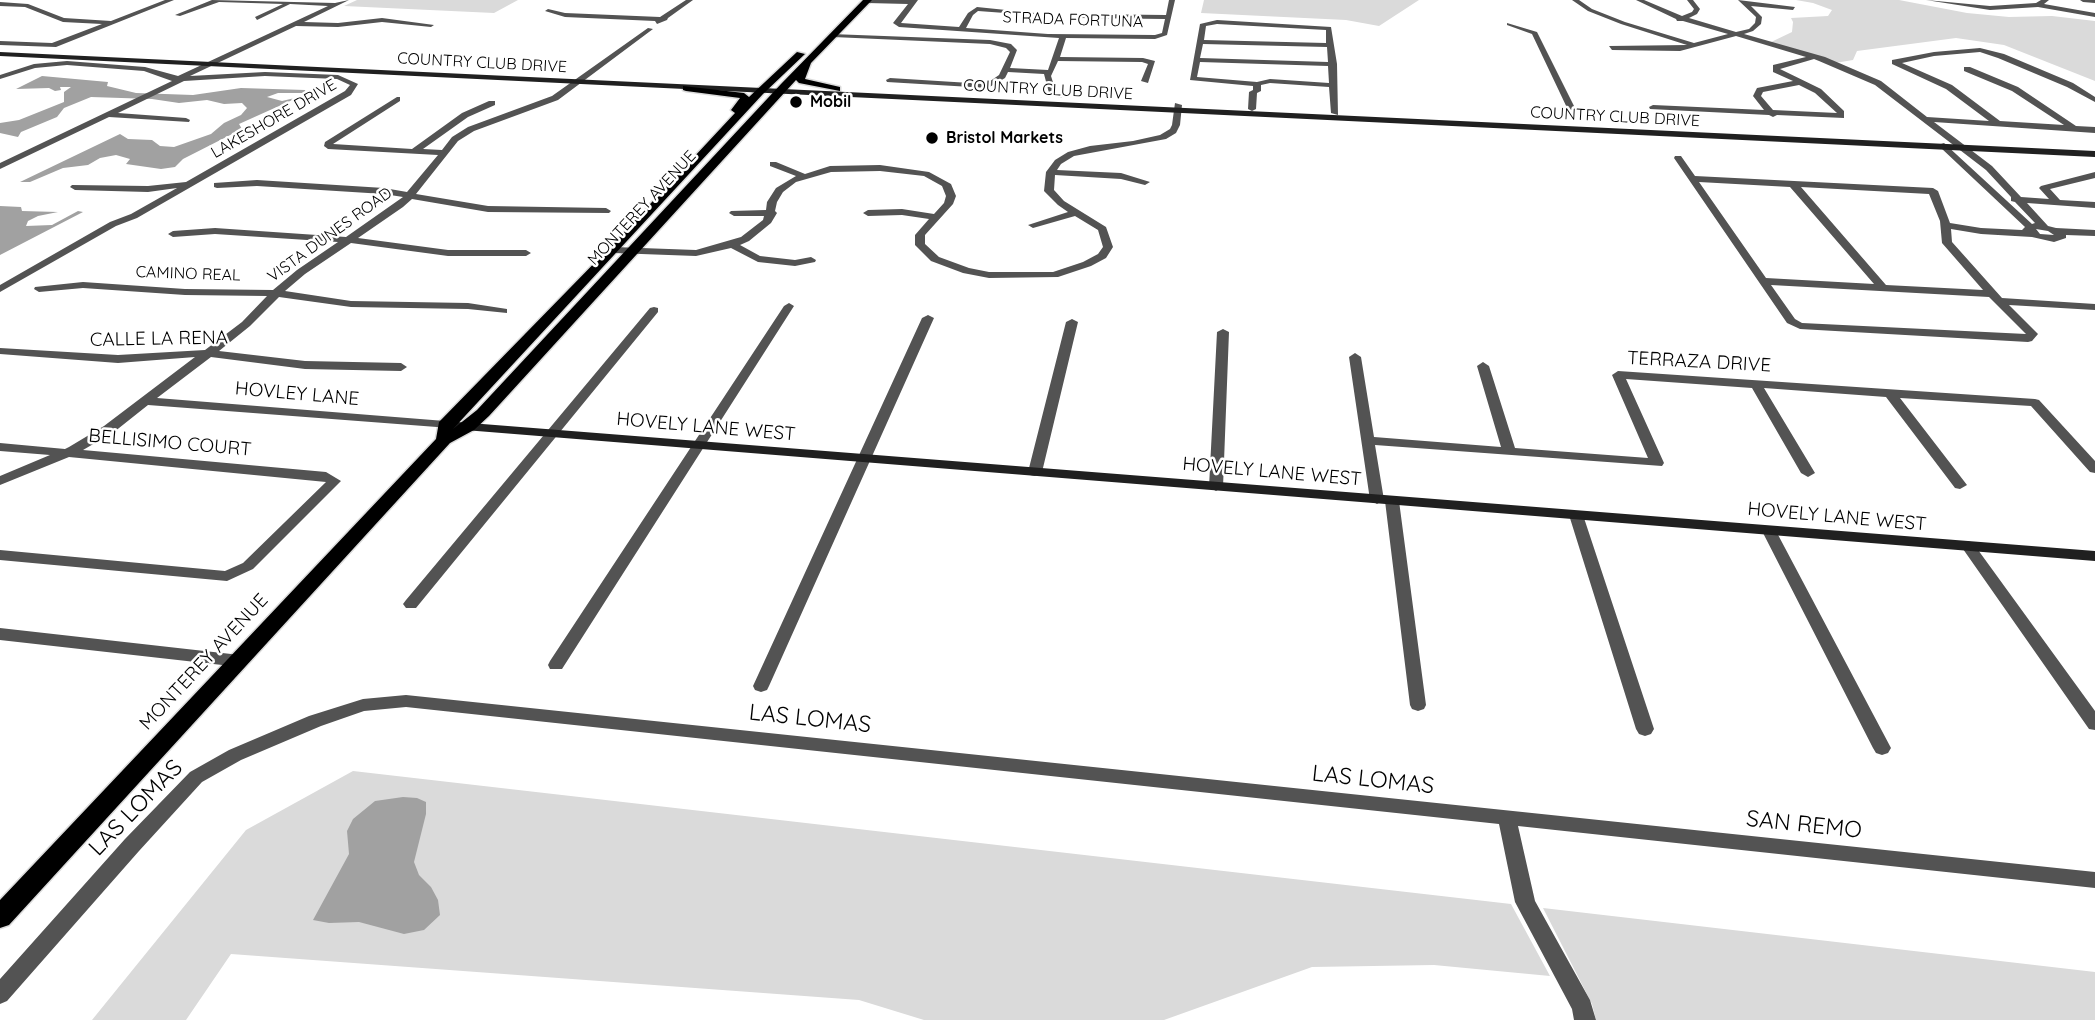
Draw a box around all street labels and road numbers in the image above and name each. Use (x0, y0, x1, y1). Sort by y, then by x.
street label: STRADA FORTUNA (1002, 8, 1144, 32)
street label: COUNTRY CLUB DRIVE (397, 49, 567, 77)
street label: LAKESHORE DRIVE (208, 75, 340, 163)
street label: COUNTRY CLUB DRIVE (963, 76, 1133, 104)
street label: COUNTRY CLUB DRIVE (1530, 103, 1700, 131)
street label: MONTEREY AVENUE (584, 147, 700, 269)
street label: VISTA DUNES ROAD (264, 183, 396, 287)
street label: CAMINO REAL (135, 263, 241, 285)
street label: CALLE LA RENA (90, 326, 228, 352)
street label: TERRAZA DRIVE (1626, 347, 1772, 377)
street label: HOVLEY LANE (234, 377, 360, 411)
street label: HOVELY LANE WEST (615, 408, 797, 446)
street label: BELLISIMO COURT (88, 425, 252, 461)
street label: HOVELY LANE WEST (1181, 453, 1363, 491)
street label: HOVELY LANE WEST (1746, 498, 1928, 536)
street label: MONTEREY AVENUE (135, 589, 273, 735)
street label: LAS LOMAS (748, 699, 872, 739)
street label: LAS LOMAS (83, 754, 189, 862)
street label: LAS LOMAS (1311, 760, 1435, 800)
street label: SAN REMO (1745, 805, 1863, 845)

